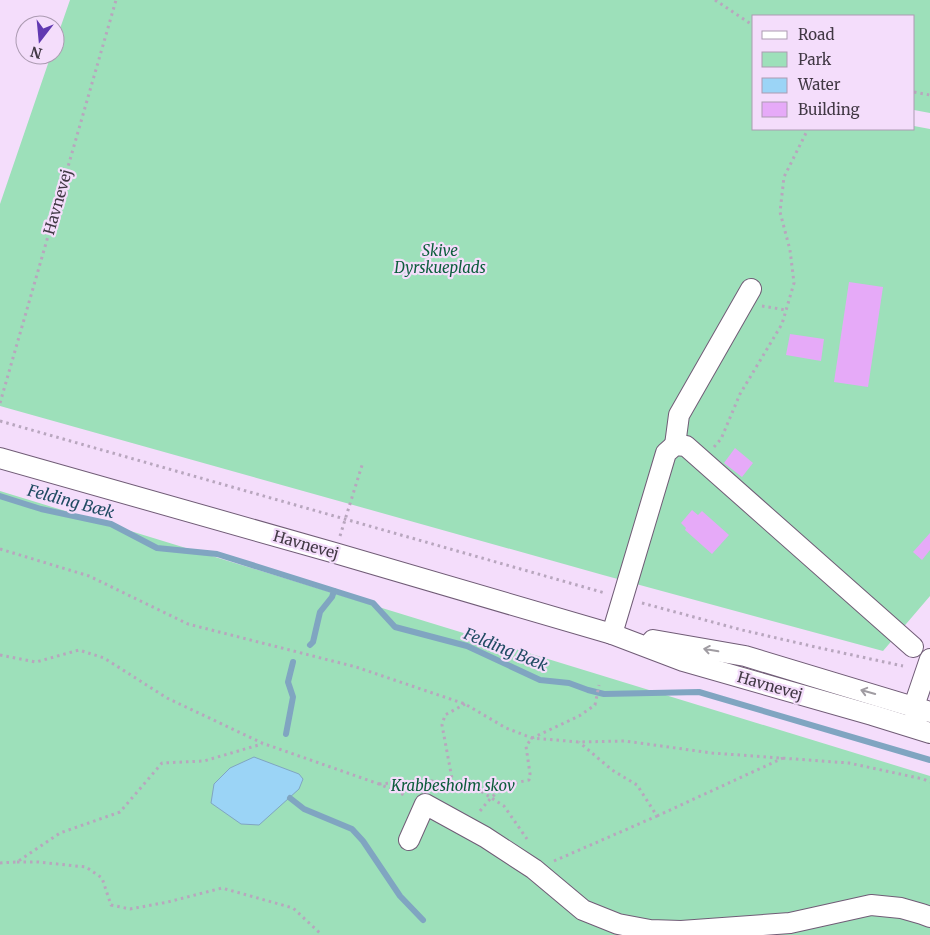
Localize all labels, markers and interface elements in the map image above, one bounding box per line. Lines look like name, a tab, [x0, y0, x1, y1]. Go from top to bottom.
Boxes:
north arrow	[15, 15, 65, 65]
legend	[752, 15, 915, 130]
text: Road	[798, 25, 834, 44]
text: N	[29, 42, 44, 63]
text: Park	[798, 50, 832, 69]
text: Water	[797, 75, 841, 94]
text: Building	[798, 100, 860, 119]
street label: Havnevej	[39, 167, 76, 237]
park label: Skive Dyrskueplads	[393, 241, 486, 277]
water label: Felding Bæk	[25, 480, 117, 522]
street label: Havnevej	[271, 526, 341, 563]
water label: Felding Bæk	[460, 623, 551, 675]
one-way arrow	[703, 645, 719, 655]
street label: Havnevej	[735, 667, 805, 704]
one-way arrow	[860, 687, 876, 697]
park label: Krabbesholm skov	[390, 776, 515, 795]

